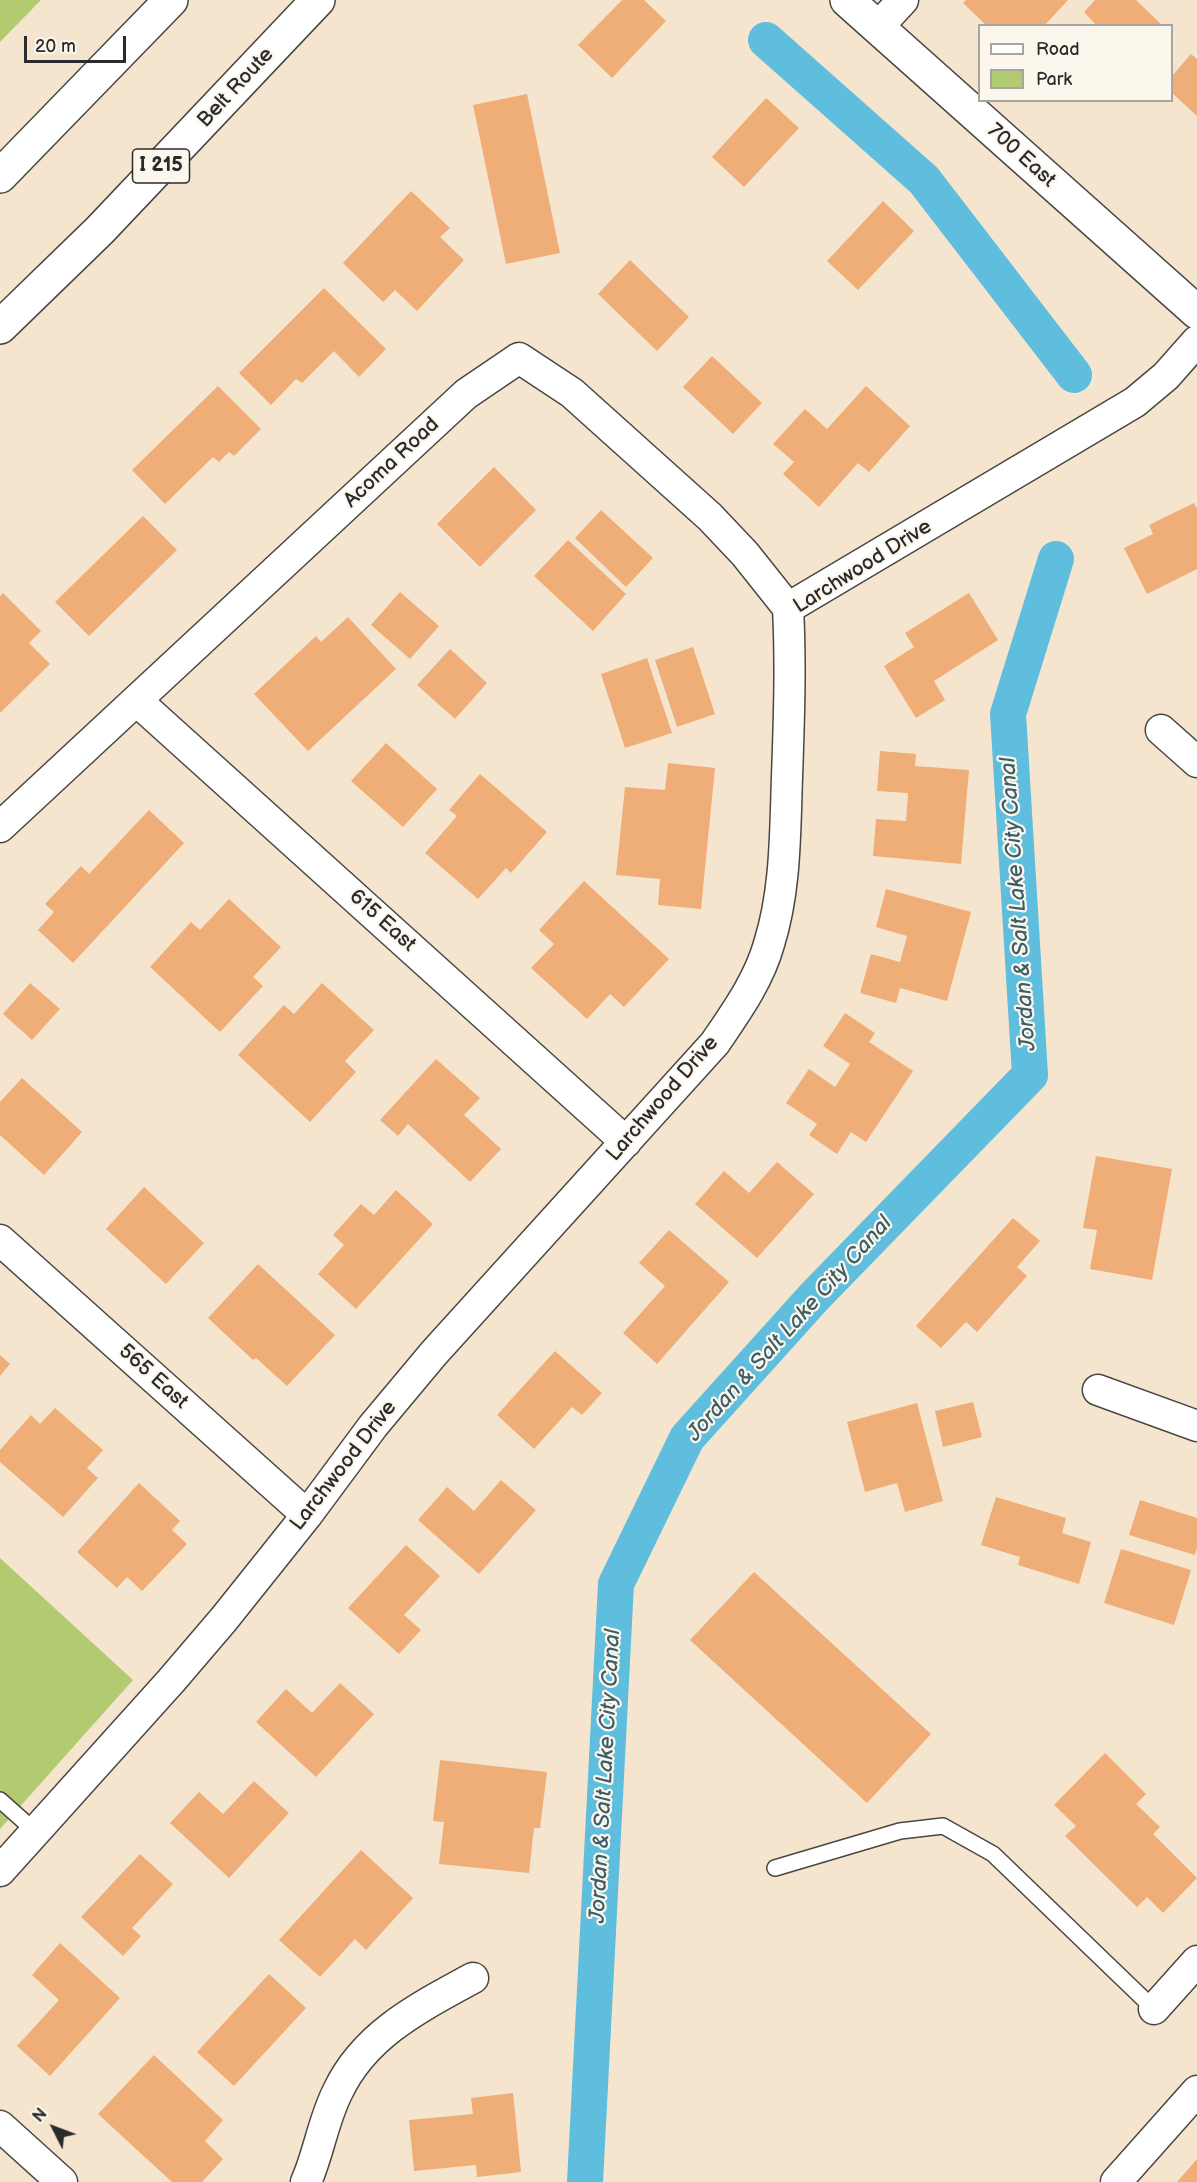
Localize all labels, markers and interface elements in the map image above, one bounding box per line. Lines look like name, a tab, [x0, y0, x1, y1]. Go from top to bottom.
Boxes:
scale bar	[27, 24, 129, 62]
legend	[978, 24, 1173, 102]
text: 20 m	[35, 36, 76, 57]
text: Road	[1036, 39, 1080, 60]
street label: Belt Route	[193, 43, 279, 133]
text: Park	[1036, 69, 1072, 90]
street label: 700 East	[982, 119, 1060, 193]
road number: I 215	[132, 149, 190, 183]
street label: Acoma Road	[339, 412, 445, 514]
street label: Larchwood Drive	[789, 514, 937, 620]
water label: Jordan & Salt Lake City Canal	[996, 756, 1042, 1052]
street label: 615 East	[343, 884, 421, 958]
street label: Larchwood Drive	[602, 1031, 724, 1167]
water label: Jordan & Salt Lake City Canal	[682, 1211, 898, 1447]
street label: 565 East	[113, 1339, 193, 1415]
street label: Larchwood Drive	[285, 1396, 403, 1536]
water label: Jordan & Salt Lake City Canal	[585, 1628, 627, 1924]
north arrow	[24, 2098, 84, 2158]
text: N	[29, 2105, 51, 2126]

